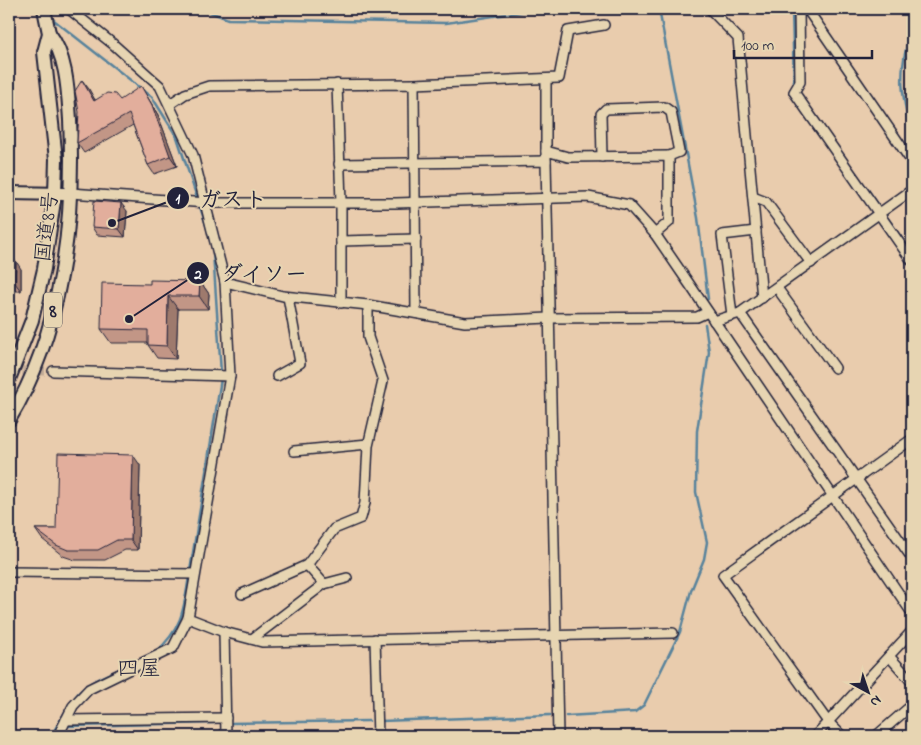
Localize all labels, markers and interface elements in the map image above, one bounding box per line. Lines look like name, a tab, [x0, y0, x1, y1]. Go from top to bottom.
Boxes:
scale bar	[734, 28, 871, 60]
text: 100 m	[741, 35, 774, 57]
callout: ガスト	[165, 180, 276, 217]
text: ガスト	[199, 185, 267, 217]
text: 1	[176, 188, 181, 210]
street label: 国道8号	[29, 190, 67, 264]
callout: ダイソー	[185, 255, 318, 292]
text: ダイソー	[221, 260, 307, 292]
text: 2	[193, 264, 202, 286]
road number: 8	[44, 292, 62, 328]
district label: 四屋	[117, 654, 161, 686]
north arrow	[844, 668, 894, 718]
text: N	[865, 690, 886, 712]

